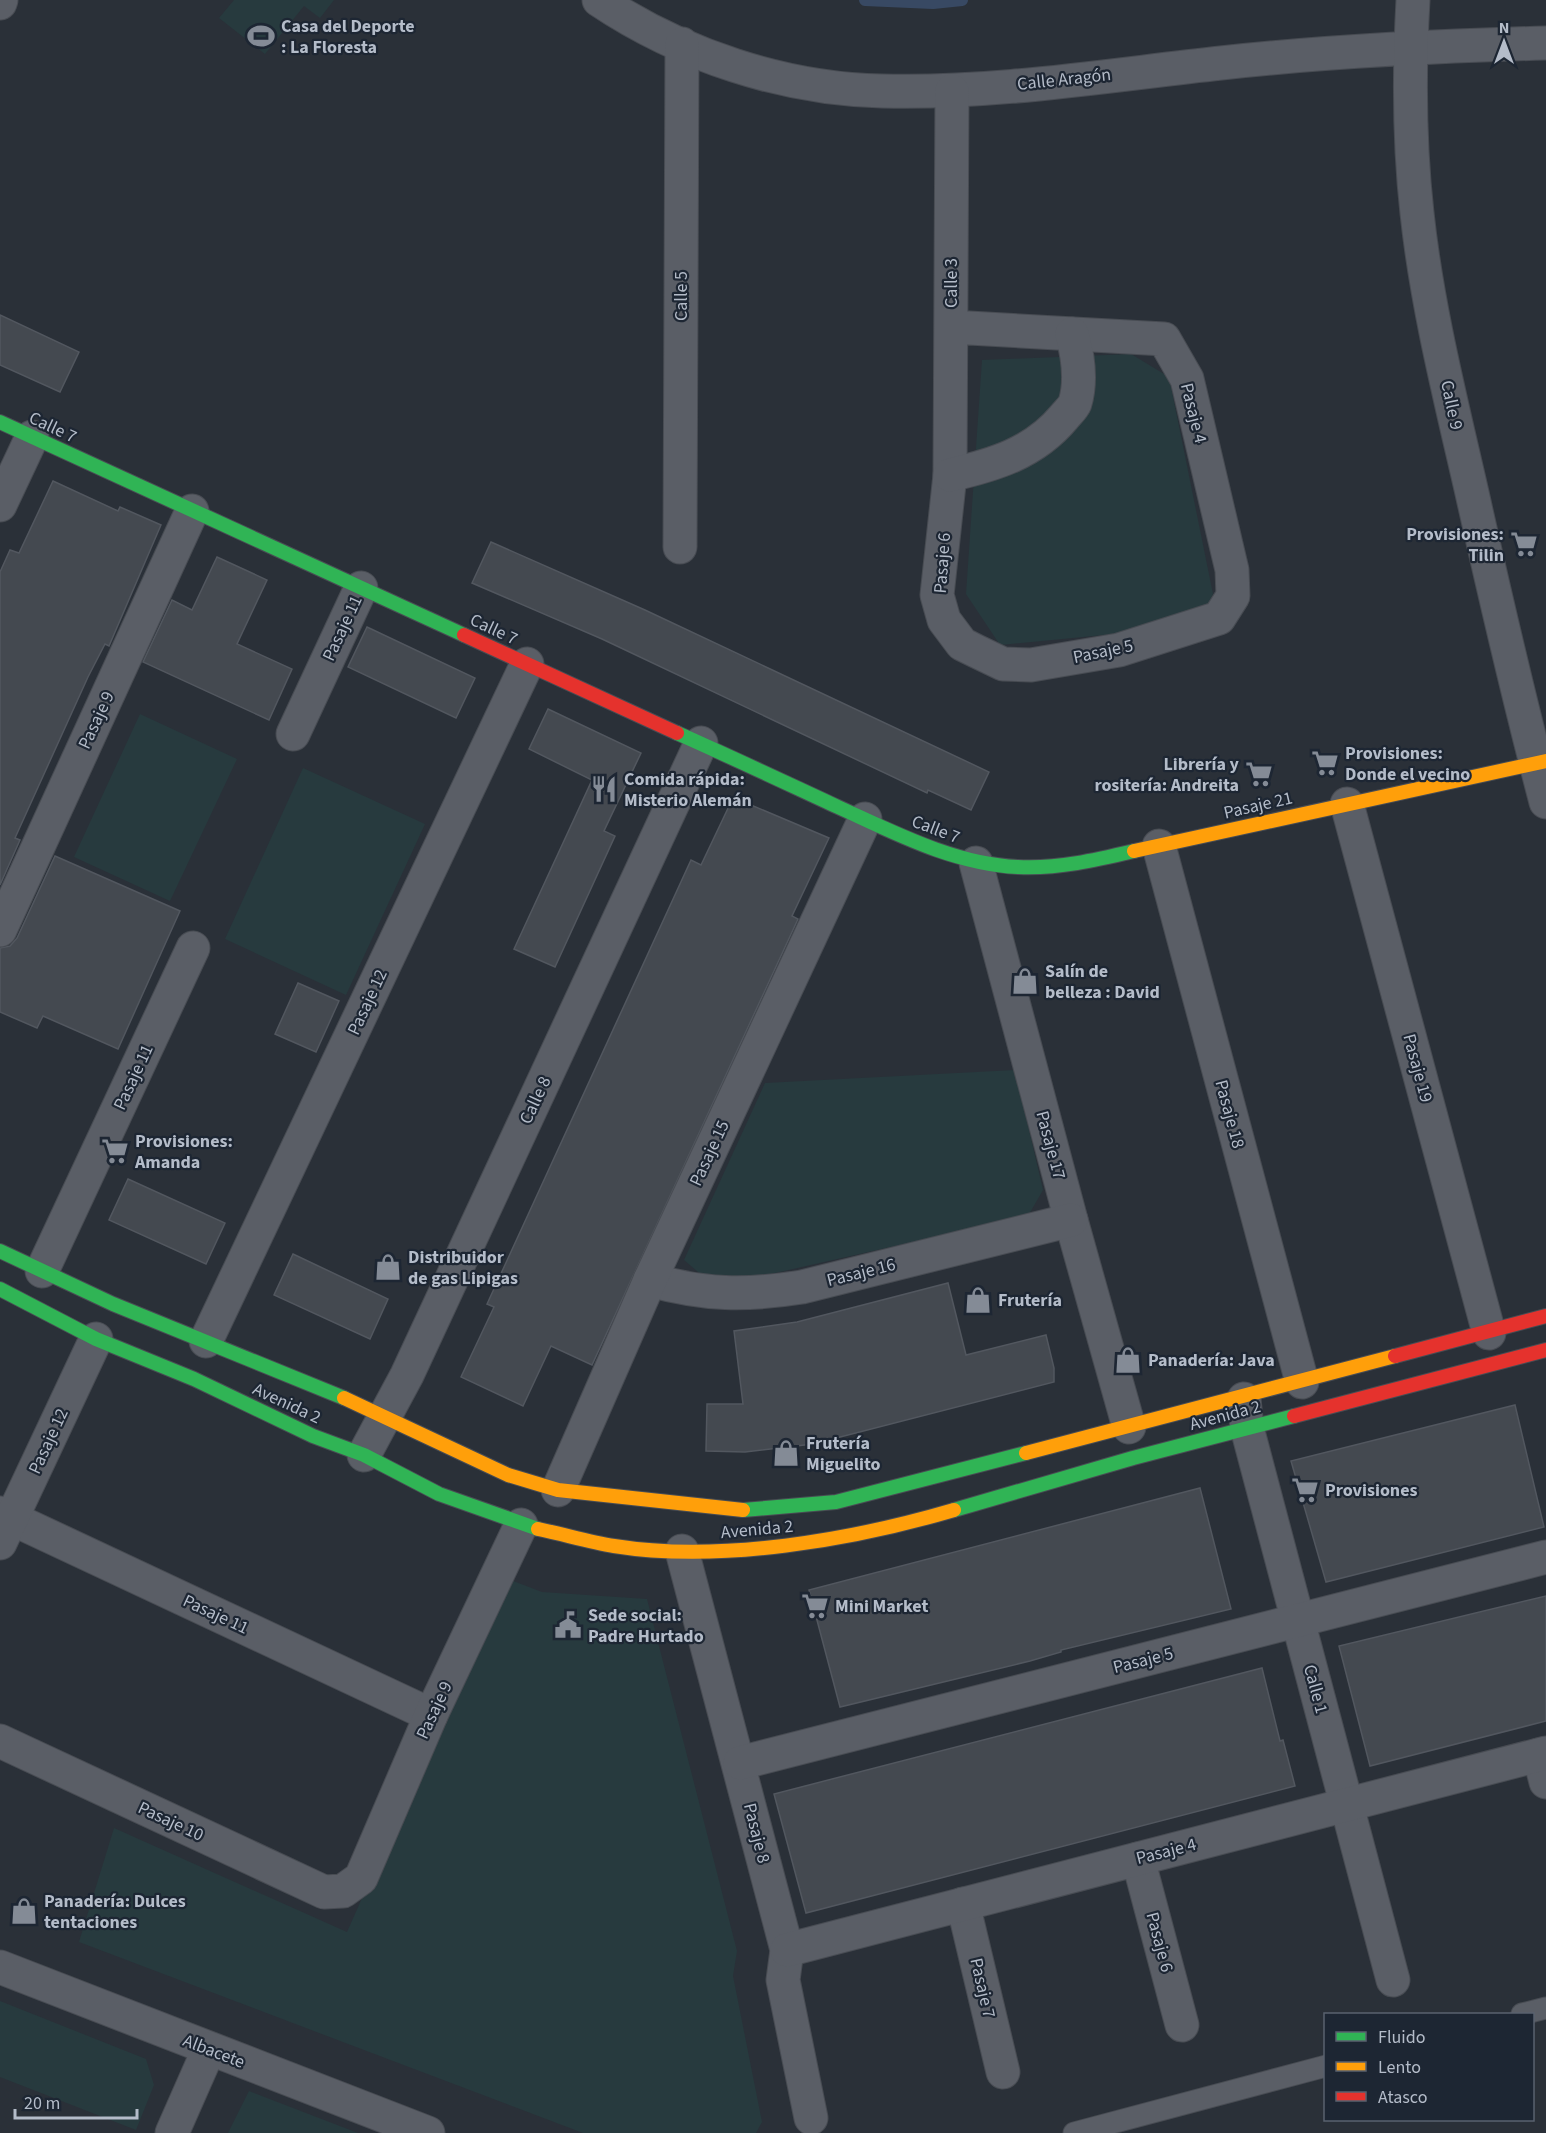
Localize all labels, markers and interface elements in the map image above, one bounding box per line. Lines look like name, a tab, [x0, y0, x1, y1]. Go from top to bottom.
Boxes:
north arrow	[1474, 12, 1534, 72]
place label: Casa del Deporte : La Floresta	[281, 14, 415, 60]
text: N	[1499, 17, 1509, 39]
sports icon: Casa del Deporte : La Floresta	[246, 21, 276, 51]
street label: Calle Aragón	[1016, 62, 1112, 97]
street label: Calle 3	[939, 258, 964, 308]
street label: Calle 5	[669, 271, 694, 321]
street label: Calle 9	[1434, 378, 1469, 432]
street label: Pasaje 4	[1174, 380, 1213, 446]
street label: Calle 7	[25, 406, 81, 449]
place label: Provisiones: Tilin	[1406, 522, 1504, 568]
supermarket icon: Provisiones: Tilin	[1509, 529, 1539, 559]
street label: Pasaje 6	[928, 532, 957, 594]
street label: Pasaje 11	[316, 591, 369, 665]
street label: Calle 7	[466, 608, 522, 651]
street label: Pasaje 5	[1071, 633, 1136, 670]
street label: Pasaje 9	[72, 687, 121, 753]
place label: Provisiones: Donde el vecino	[1345, 741, 1470, 787]
supermarket icon: Provisiones: Donde el vecino	[1310, 748, 1340, 778]
place label: Librería y rositería: Andreita	[1094, 752, 1240, 798]
supermarket icon: Librería y rositería: Andreita	[1244, 759, 1274, 789]
place label: Comida rápida: Misterio Alemán	[624, 767, 752, 813]
restaurant icon: Comida rápida: Misterio Alemán	[589, 774, 619, 804]
street label: Pasaje 21	[1221, 785, 1295, 826]
street label: Calle 7	[908, 809, 964, 850]
place label: Salín de belleza : David	[1045, 959, 1160, 1005]
street label: Pasaje 12	[341, 965, 394, 1039]
shop icon: Salín de belleza : David	[1010, 966, 1040, 996]
street label: Pasaje 19	[1396, 1031, 1439, 1105]
street label: Pasaje 11	[107, 1040, 160, 1114]
street label: Calle 8	[514, 1072, 557, 1128]
street label: Pasaje 18	[1208, 1077, 1251, 1151]
street label: Pasaje 17	[1029, 1108, 1072, 1182]
street label: Pasaje 15	[683, 1116, 736, 1190]
place label: Provisiones: Amanda	[134, 1129, 233, 1175]
supermarket icon: Provisiones: Amanda	[100, 1136, 130, 1166]
place label: Distribuidor de gas Lipigas	[408, 1245, 518, 1291]
shop icon: Distribuidor de gas Lipigas	[373, 1252, 403, 1282]
street label: Pasaje 16	[824, 1252, 898, 1293]
shop icon: Frutería	[963, 1285, 993, 1315]
place label: Frutería	[998, 1288, 1062, 1313]
shop icon: Panadería: Java	[1113, 1345, 1143, 1375]
place label: Panadería: Java	[1148, 1348, 1275, 1373]
street label: Avenida 2	[249, 1377, 325, 1430]
street label: Avenida 2	[1187, 1394, 1264, 1437]
street label: Pasaje 12	[22, 1404, 75, 1478]
place label: Frutería Miguelito	[806, 1431, 881, 1477]
shop icon: Frutería Miguelito	[771, 1438, 801, 1468]
supermarket icon: Provisiones	[1290, 1475, 1320, 1505]
place label: Provisiones	[1325, 1478, 1417, 1503]
street label: Avenida 2	[720, 1514, 794, 1545]
street label: Pasaje 11	[179, 1588, 253, 1641]
supermarket icon: Mini Market	[800, 1591, 830, 1621]
place label: Mini Market	[835, 1594, 928, 1619]
place label: Sede social: Padre Hurtado	[588, 1603, 704, 1649]
public building icon: Sede social: Padre Hurtado	[553, 1610, 583, 1640]
street label: Pasaje 5	[1110, 1641, 1176, 1680]
street label: Calle 1	[1297, 1662, 1334, 1717]
street label: Pasaje 9	[410, 1677, 459, 1743]
street label: Pasaje 10	[134, 1795, 208, 1848]
street label: Pasaje 8	[737, 1800, 776, 1866]
street label: Pasaje 4	[1133, 1832, 1199, 1871]
place label: Panadería: Dulces tentaciones	[44, 1889, 186, 1935]
shop icon: Panadería: Dulces tentaciones	[9, 1896, 39, 1926]
street label: Pasaje 6	[1140, 1909, 1180, 1975]
street label: Pasaje 7	[963, 1956, 1002, 2021]
legend	[1324, 2013, 1534, 2121]
text: Fluido	[1378, 2025, 1425, 2050]
street label: Albacete	[179, 2028, 248, 2075]
text: Lento	[1378, 2055, 1421, 2080]
scale bar	[15, 2082, 136, 2120]
text: Atasco	[1378, 2085, 1427, 2110]
text: 20 m	[24, 2091, 60, 2116]

